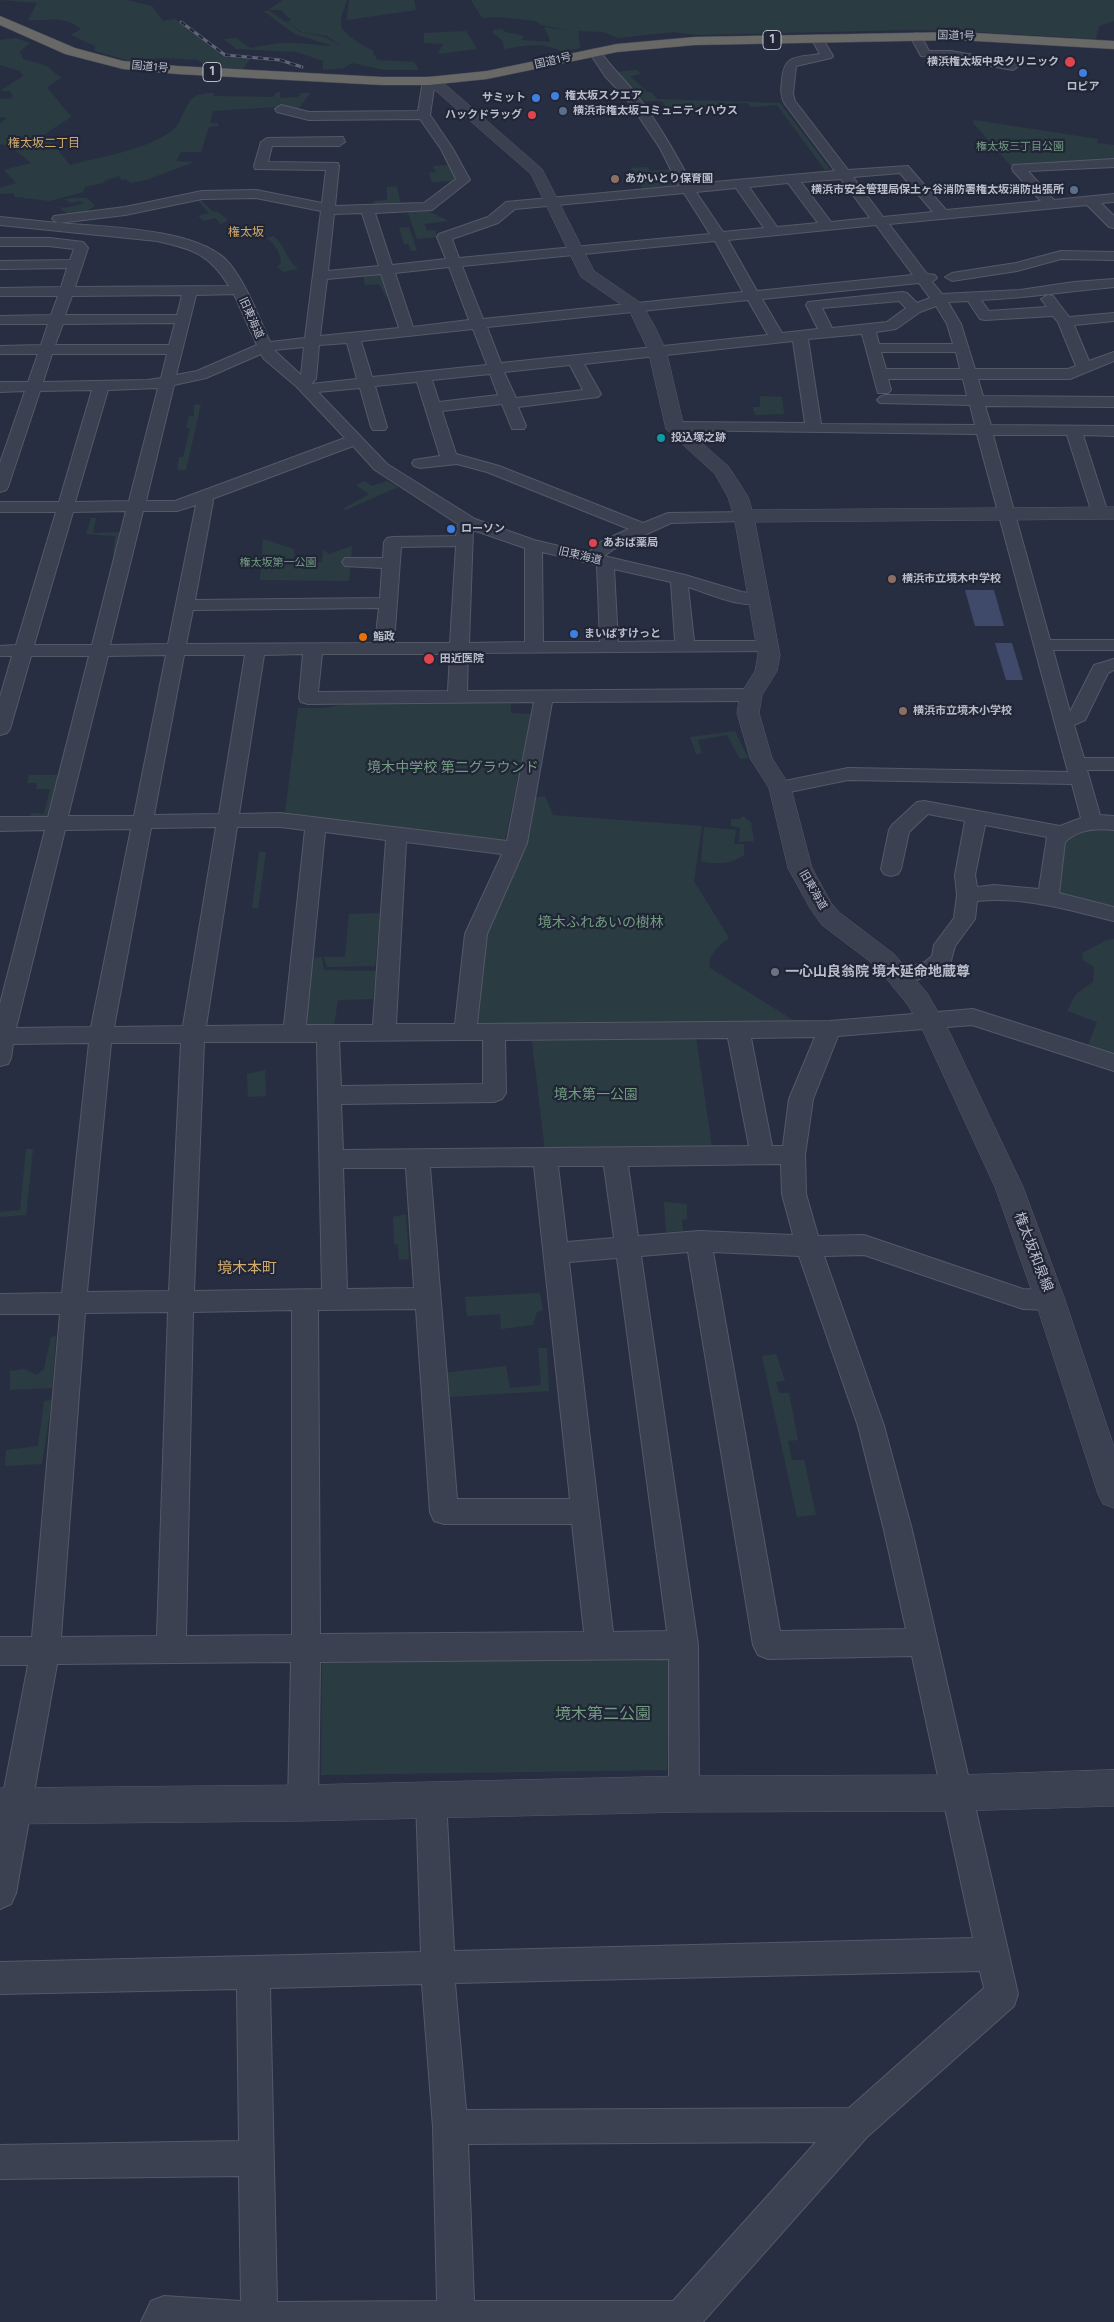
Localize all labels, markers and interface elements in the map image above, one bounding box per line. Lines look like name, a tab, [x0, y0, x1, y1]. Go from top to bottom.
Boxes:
street label: 国道1号	[937, 29, 975, 43]
road number: 1	[763, 30, 781, 50]
street label: 国道1号	[533, 50, 573, 72]
place label: 横浜権太坂中央クリニック	[927, 55, 1059, 69]
marker: 横浜権太坂中央クリニック	[1063, 55, 1077, 69]
street label: 国道1号	[131, 59, 169, 75]
road number: 1	[203, 62, 221, 82]
marker: ロピア	[1077, 67, 1089, 79]
place label: ロピア	[1067, 80, 1099, 94]
place label: 権太坂スクエア	[565, 89, 642, 103]
marker: 権太坂スクエア	[549, 90, 561, 102]
place label: サミット	[482, 91, 526, 105]
marker: サミット	[530, 92, 542, 104]
place label: 横浜市権太坂コミュニティハウス	[573, 104, 738, 118]
marker: 横浜市権太坂コミュニティハウス	[557, 105, 569, 117]
place label: ハックドラッグ	[445, 108, 522, 122]
marker: ハックドラッグ	[526, 109, 538, 121]
district label: 権太坂二丁目	[8, 137, 80, 151]
park label: 権太坂三丁目公園	[976, 140, 1064, 154]
place label: あかいとり保育園	[625, 172, 713, 186]
marker: あかいとり保育園	[609, 173, 621, 185]
place label: 横浜市安全管理局保土ヶ谷消防署権太坂消防出張所	[811, 183, 1064, 197]
marker: 横浜市安全管理局保土ヶ谷消防署権太坂消防出張所	[1068, 184, 1080, 196]
district label: 権太坂	[228, 226, 264, 240]
street label: 旧東海道	[236, 295, 266, 341]
place label: 投込塚之跡	[671, 431, 726, 445]
marker: 投込塚之跡	[655, 432, 667, 444]
place label: ローソン	[461, 522, 505, 536]
marker: ローソン	[445, 523, 457, 535]
place label: あおば薬局	[603, 536, 658, 550]
marker: あおば薬局	[587, 537, 599, 549]
street label: 旧東海道	[557, 545, 603, 567]
park label: 権太坂第一公園	[240, 556, 316, 570]
place label: 横浜市立境木中学校	[902, 572, 1001, 586]
marker: 横浜市立境木中学校	[886, 573, 898, 585]
place label: まいばすけっと	[584, 627, 661, 641]
marker: まいばすけっと	[568, 628, 580, 640]
place label: 鮨政	[373, 630, 395, 644]
marker: 鮨政	[357, 631, 369, 643]
marker: 田近医院	[422, 652, 436, 666]
place label: 田近医院	[440, 652, 484, 666]
place label: 横浜市立境木小学校	[913, 704, 1012, 718]
marker: 横浜市立境木小学校	[897, 705, 909, 717]
park label: 境木中学校 第二グラウンド	[367, 760, 539, 776]
street label: 旧東海道	[796, 868, 830, 912]
park label: 境木ふれあいの樹林	[538, 915, 664, 931]
place label: 一心山良翁院 境木延命地蔵尊	[785, 964, 970, 980]
marker: 一心山良翁院 境木延命地蔵尊	[769, 966, 781, 978]
park label: 境木第一公園	[554, 1087, 638, 1103]
street label: 権太坂和泉線	[1010, 1210, 1056, 1294]
district label: 境木本町	[217, 1260, 277, 1278]
park label: 境木第二公園	[555, 1705, 651, 1725]

